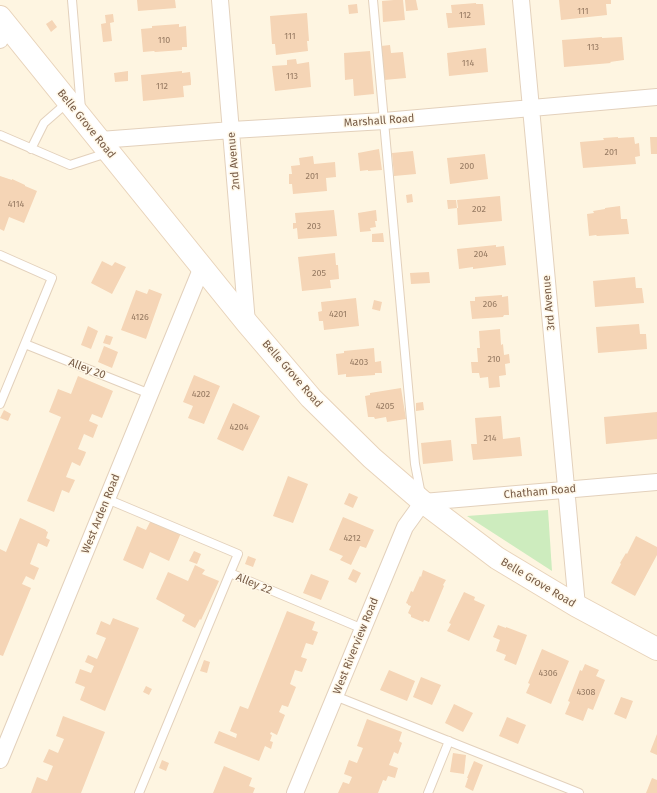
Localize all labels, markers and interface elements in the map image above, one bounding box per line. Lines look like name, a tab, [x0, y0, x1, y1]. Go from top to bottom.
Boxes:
house number: 111	[577, 6, 589, 16]
house number: 112	[459, 10, 471, 20]
house number: 111	[284, 31, 296, 41]
house number: 110	[158, 35, 170, 45]
house number: 113	[587, 42, 599, 52]
house number: 114	[462, 58, 474, 68]
house number: 113	[286, 71, 298, 81]
house number: 112	[156, 81, 168, 91]
street label: Belle Grove Road	[54, 87, 118, 161]
street label: Marshall Road	[343, 112, 415, 130]
street label: 2nd Avenue	[225, 132, 243, 190]
house number: 201	[604, 147, 618, 157]
house number: 200	[460, 161, 474, 171]
house number: 201	[305, 171, 319, 181]
house number: 4114	[8, 199, 24, 209]
house number: 202	[472, 204, 486, 214]
house number: 203	[307, 221, 321, 231]
house number: 204	[474, 249, 488, 259]
house number: 205	[312, 268, 326, 278]
street label: 3rd Avenue	[540, 275, 558, 331]
house number: 206	[483, 299, 497, 309]
house number: 4201	[329, 309, 347, 319]
house number: 4126	[131, 312, 149, 322]
street label: Belle Grove Road	[259, 338, 325, 410]
house number: 210	[487, 354, 501, 364]
street label: Alley 20	[67, 356, 107, 382]
house number: 4203	[350, 357, 368, 367]
house number: 4202	[192, 389, 210, 399]
house number: 4205	[376, 401, 394, 411]
house number: 4204	[230, 422, 248, 432]
house number: 214	[484, 433, 496, 443]
street label: West Arden Road	[79, 472, 123, 556]
street label: Chatham Road	[503, 482, 577, 502]
house number: 4212	[343, 533, 361, 543]
street label: Belle Grove Road	[498, 555, 578, 611]
street label: Alley 22	[234, 571, 274, 597]
street label: West Riverview Road	[331, 596, 381, 696]
house number: 4306	[539, 668, 557, 678]
house number: 4308	[576, 687, 596, 697]

